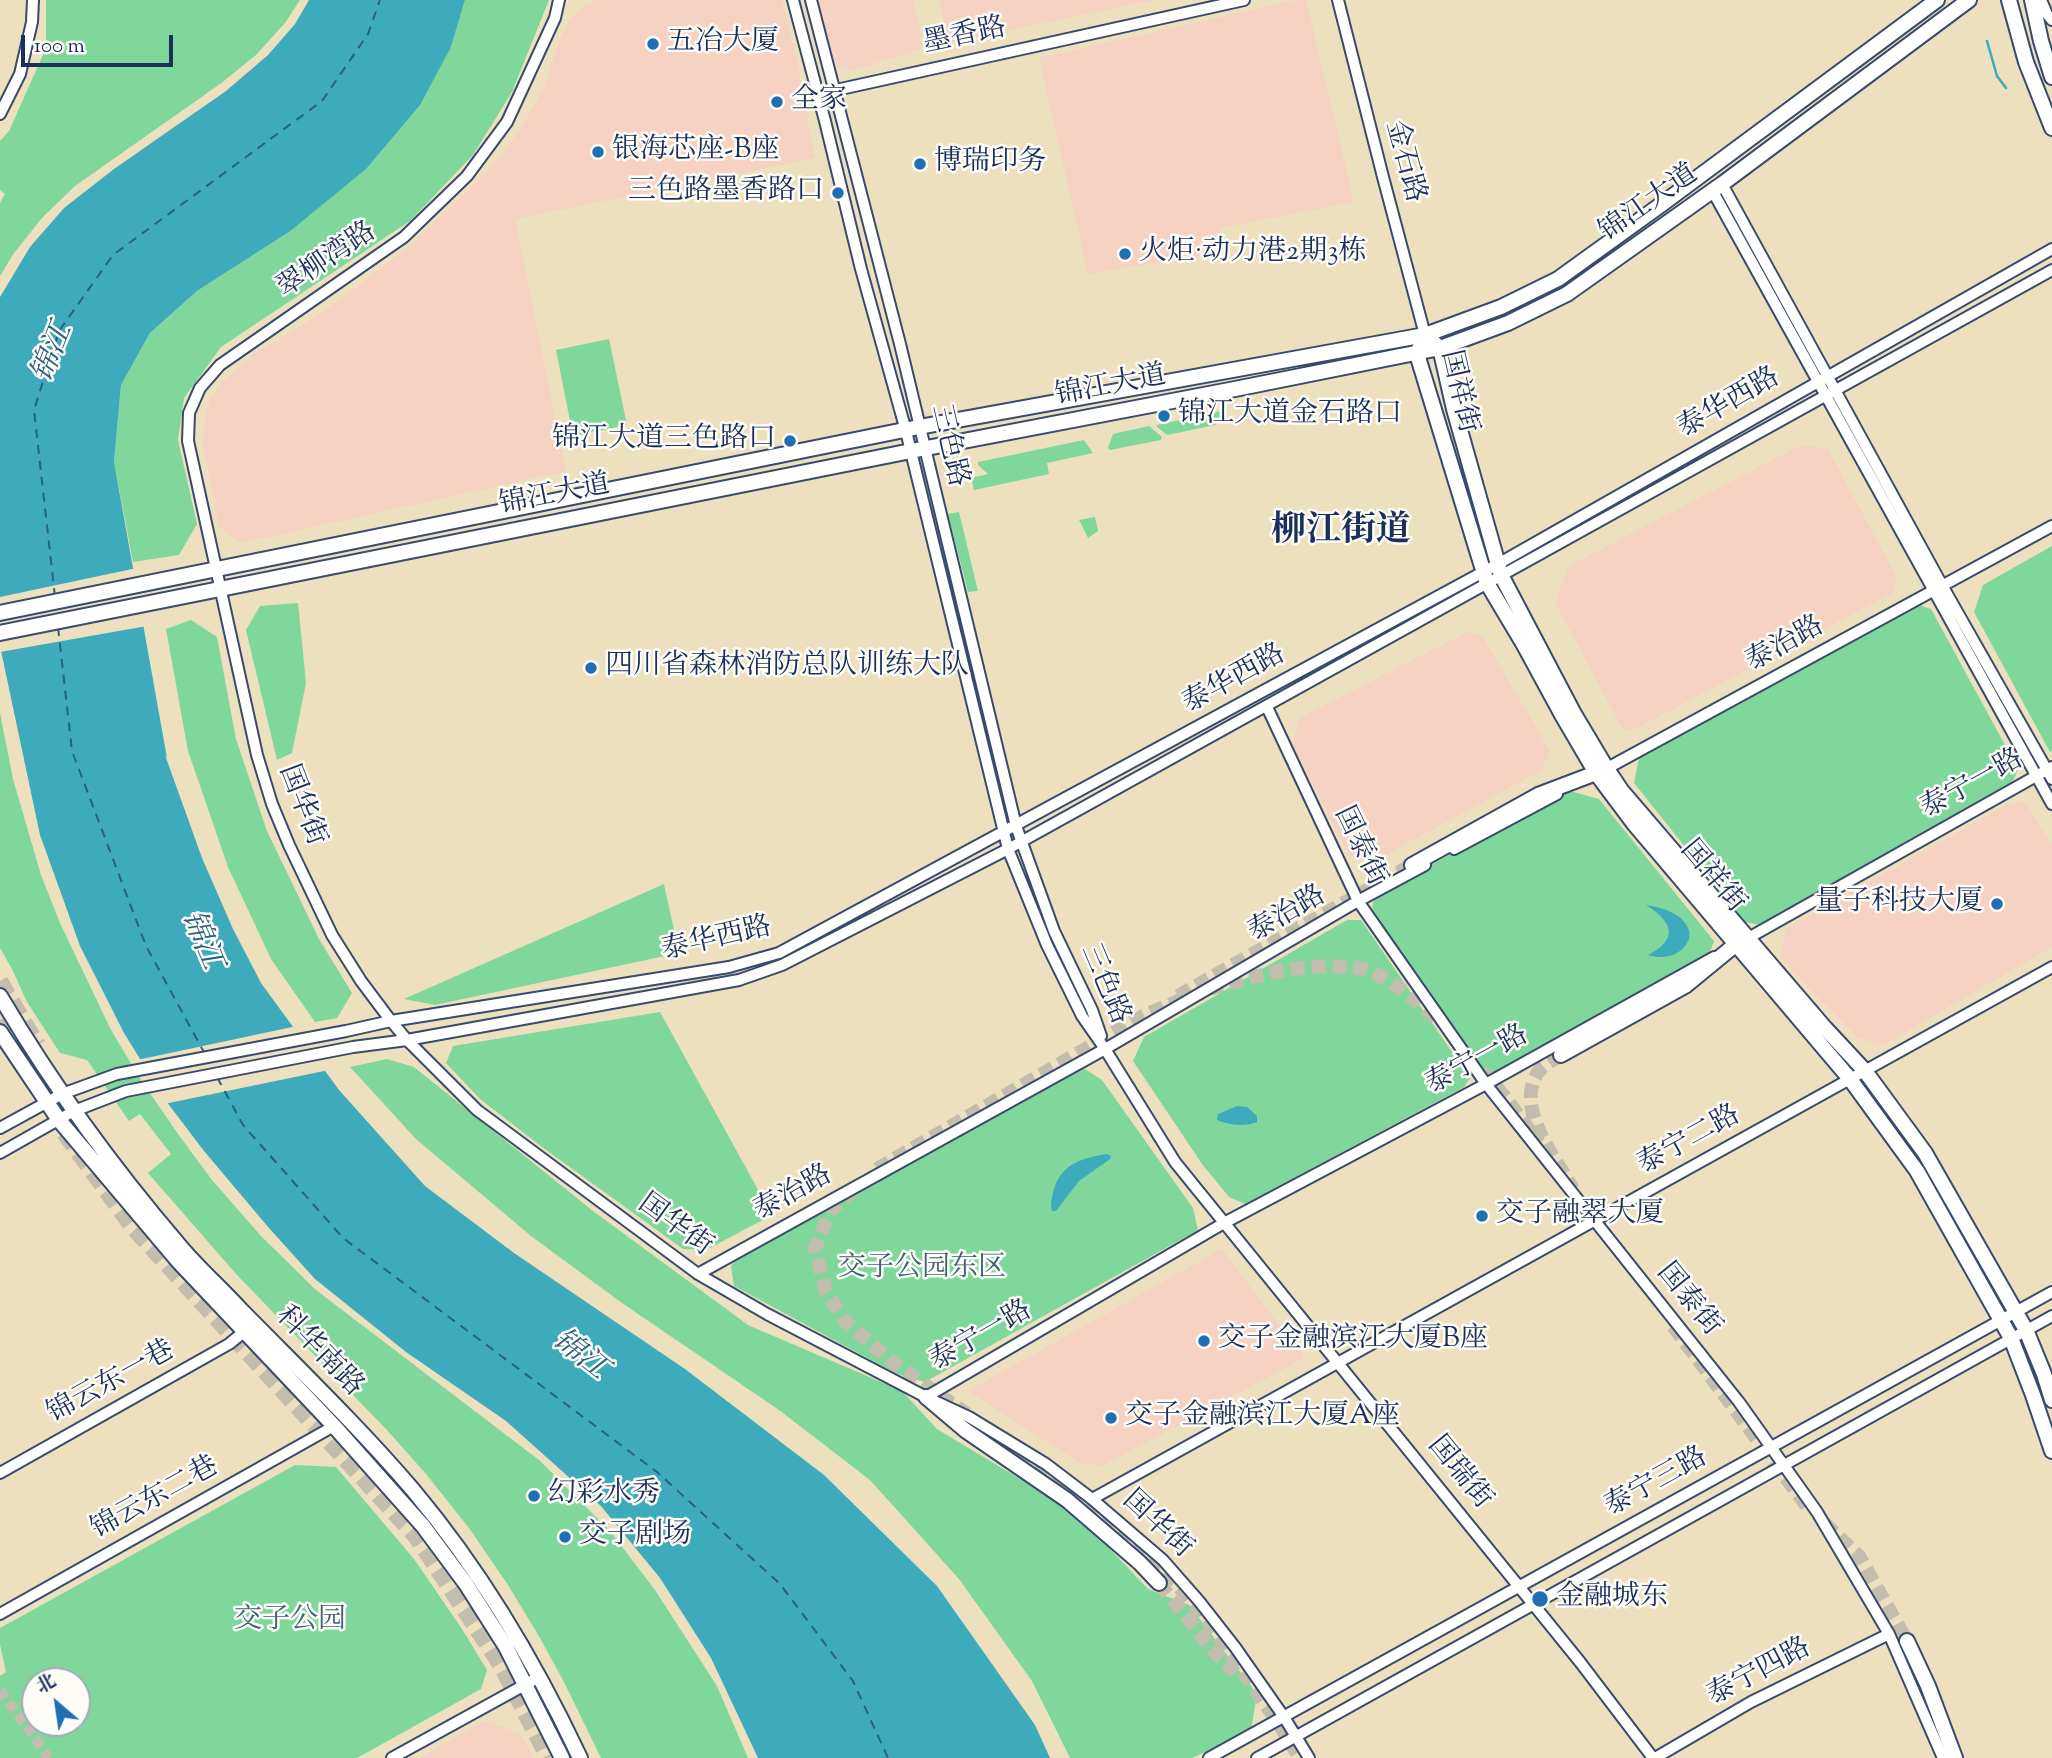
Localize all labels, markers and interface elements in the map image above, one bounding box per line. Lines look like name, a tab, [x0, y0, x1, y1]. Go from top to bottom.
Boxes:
street label: 墨香路	[920, 13, 1010, 63]
scale bar	[24, 21, 177, 65]
place label: 五冶大厦	[667, 27, 779, 61]
text: 100 m	[34, 32, 85, 62]
marker: 五冶大厦	[645, 36, 661, 52]
place label: 全家	[791, 85, 847, 119]
marker: 全家	[769, 94, 785, 110]
street label: 金石路	[1376, 117, 1430, 207]
place label: 银海芯座-B座	[612, 135, 779, 169]
marker: 银海芯座-B座	[590, 144, 606, 160]
place label: 博瑞印务	[934, 147, 1046, 181]
marker: 博瑞印务	[912, 156, 928, 172]
street label: 锦江大道	[1594, 159, 1706, 251]
place label: 三色路墨香路口	[628, 176, 824, 210]
marker: 三色路墨香路口	[830, 185, 846, 201]
street label: 翠柳湾路	[272, 217, 384, 307]
place label: 火炬·动力港2期3栋	[1139, 237, 1366, 271]
marker: 火炬·动力港2期3栋	[1117, 246, 1133, 262]
water label: 锦江	[27, 319, 83, 389]
street label: 国祥街	[1431, 347, 1483, 437]
street label: 锦江大道	[1053, 361, 1169, 415]
street label: 泰华西路	[1673, 362, 1787, 448]
place label: 锦江大道金石路口	[1178, 399, 1402, 433]
street label: 三色路	[921, 401, 973, 491]
marker: 锦江大道金石路口	[1156, 408, 1172, 424]
place label: 锦江大道三色路口	[552, 424, 776, 458]
marker: 锦江大道三色路口	[782, 433, 798, 449]
street label: 锦江大道	[497, 470, 613, 524]
district label: 柳江街道	[1271, 513, 1411, 555]
street label: 泰治路	[1741, 611, 1831, 681]
street label: 泰华西路	[1178, 639, 1292, 723]
place label: 四川省森林消防总队训练大队	[605, 651, 969, 685]
marker: 四川省森林消防总队训练大队	[583, 660, 599, 676]
street label: 泰宁一路	[1916, 744, 2030, 828]
street label: 国华街	[269, 761, 331, 851]
street label: 国泰街	[1324, 802, 1392, 892]
street label: 国祥街	[1671, 835, 1751, 921]
street label: 泰治路	[1243, 880, 1333, 952]
place label: 量子科技大厦	[1815, 887, 1983, 921]
marker: 量子科技大厦	[1989, 896, 2005, 912]
water label: 锦江	[171, 906, 227, 976]
street label: 泰华西路	[659, 912, 775, 970]
street label: 三色路	[1071, 940, 1135, 1030]
street label: 泰宁一路	[1421, 1020, 1535, 1104]
street label: 泰宁二路	[1633, 1100, 1747, 1184]
street label: 泰治路	[749, 1160, 839, 1230]
street label: 国华街	[630, 1189, 718, 1265]
place label: 交子融翠大厦	[1496, 1199, 1664, 1233]
marker: 交子融翠大厦	[1474, 1208, 1490, 1224]
park label: 交子公园东区	[838, 1253, 1006, 1287]
street label: 国泰街	[1648, 1258, 1726, 1344]
street label: 泰宁一路	[925, 1295, 1039, 1381]
street label: 科华南路	[267, 1301, 369, 1405]
water label: 锦江	[543, 1324, 613, 1390]
place label: 交子金融滨江大厦B座	[1218, 1324, 1488, 1358]
marker: 交子金融滨江大厦B座	[1196, 1333, 1212, 1349]
street label: 锦云东一巷	[43, 1335, 181, 1433]
place label: 交子金融滨江大厦A座	[1125, 1401, 1400, 1435]
marker: 交子金融滨江大厦A座	[1103, 1410, 1119, 1426]
street label: 国瑞街	[1419, 1431, 1497, 1517]
street label: 泰宁三路	[1600, 1442, 1714, 1526]
street label: 锦云东二巷	[87, 1451, 225, 1549]
place label: 幻彩水秀	[548, 1479, 660, 1513]
street label: 国华街	[1114, 1485, 1198, 1567]
marker: 幻彩水秀	[526, 1488, 542, 1504]
place label: 交子剧场	[579, 1520, 691, 1554]
marker: 交子剧场	[557, 1529, 573, 1545]
place label: 金融城东	[1556, 1582, 1668, 1616]
marker: 金融城东	[1530, 1589, 1550, 1609]
park label: 交子公园	[234, 1605, 346, 1639]
street label: 泰宁四路	[1703, 1633, 1817, 1715]
north arrow	[21, 1667, 91, 1737]
text: 北	[32, 1669, 61, 1701]

